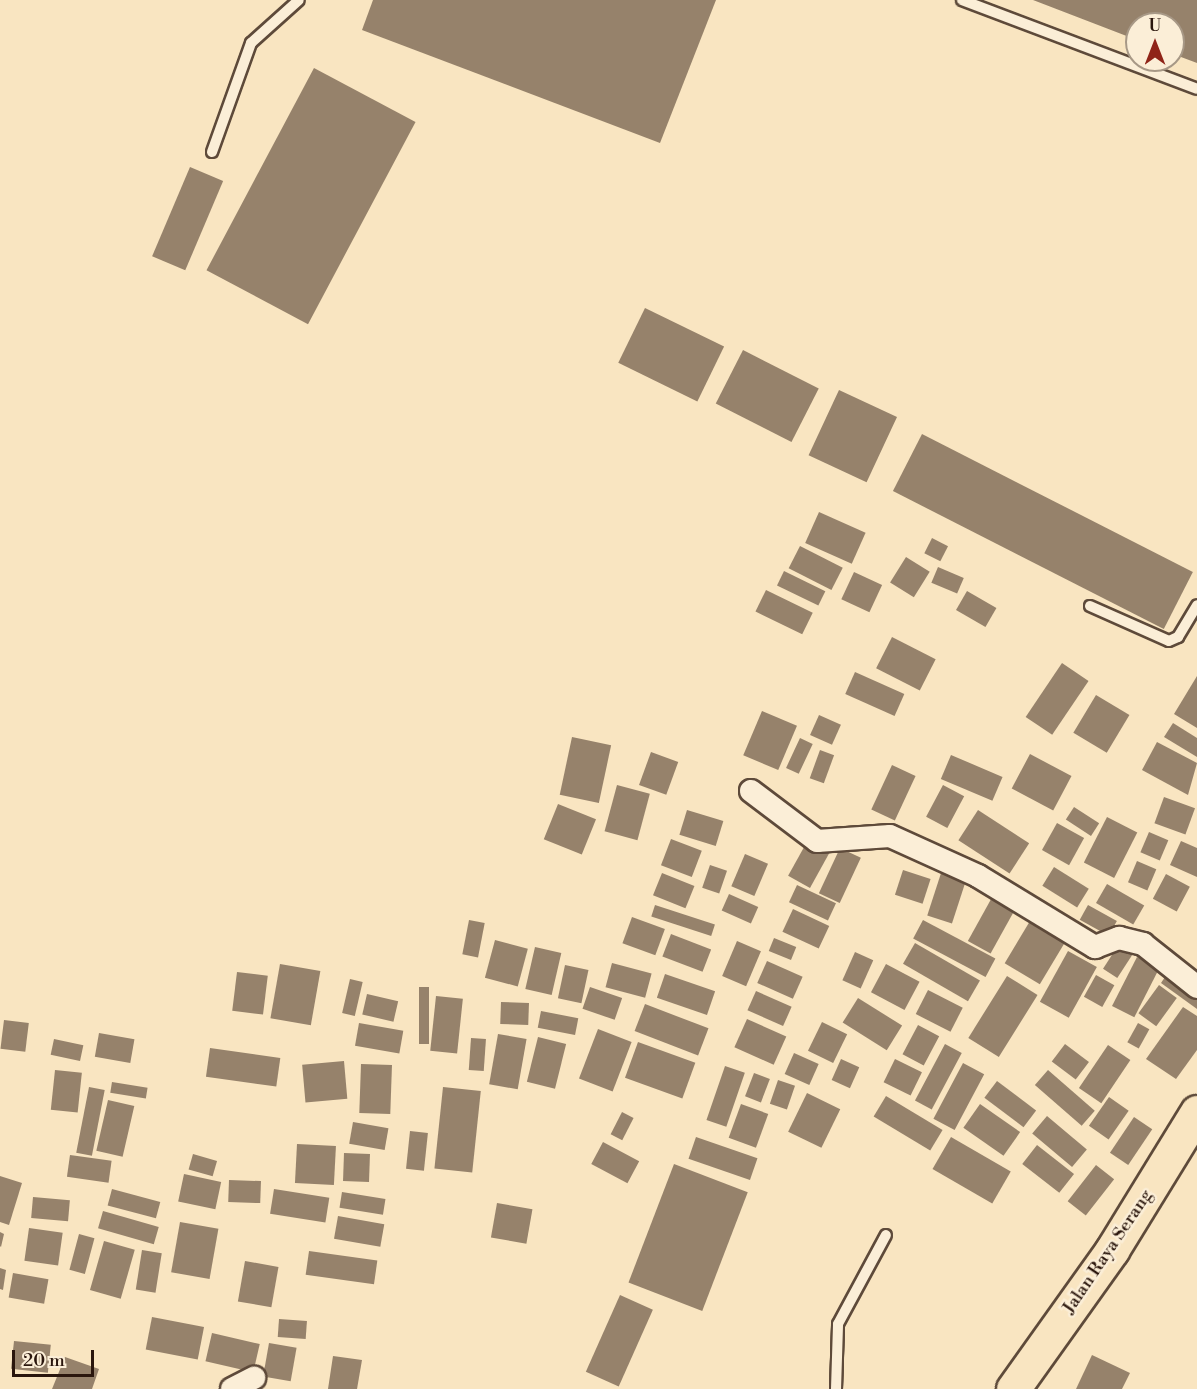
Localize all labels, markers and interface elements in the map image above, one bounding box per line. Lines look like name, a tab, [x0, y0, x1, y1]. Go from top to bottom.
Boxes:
north arrow	[1125, 12, 1185, 72]
text: U	[1149, 16, 1161, 36]
street label: Jalan Raya Serang	[1058, 1186, 1158, 1318]
scale bar	[15, 1338, 98, 1376]
text: 20 m	[23, 1349, 65, 1372]

